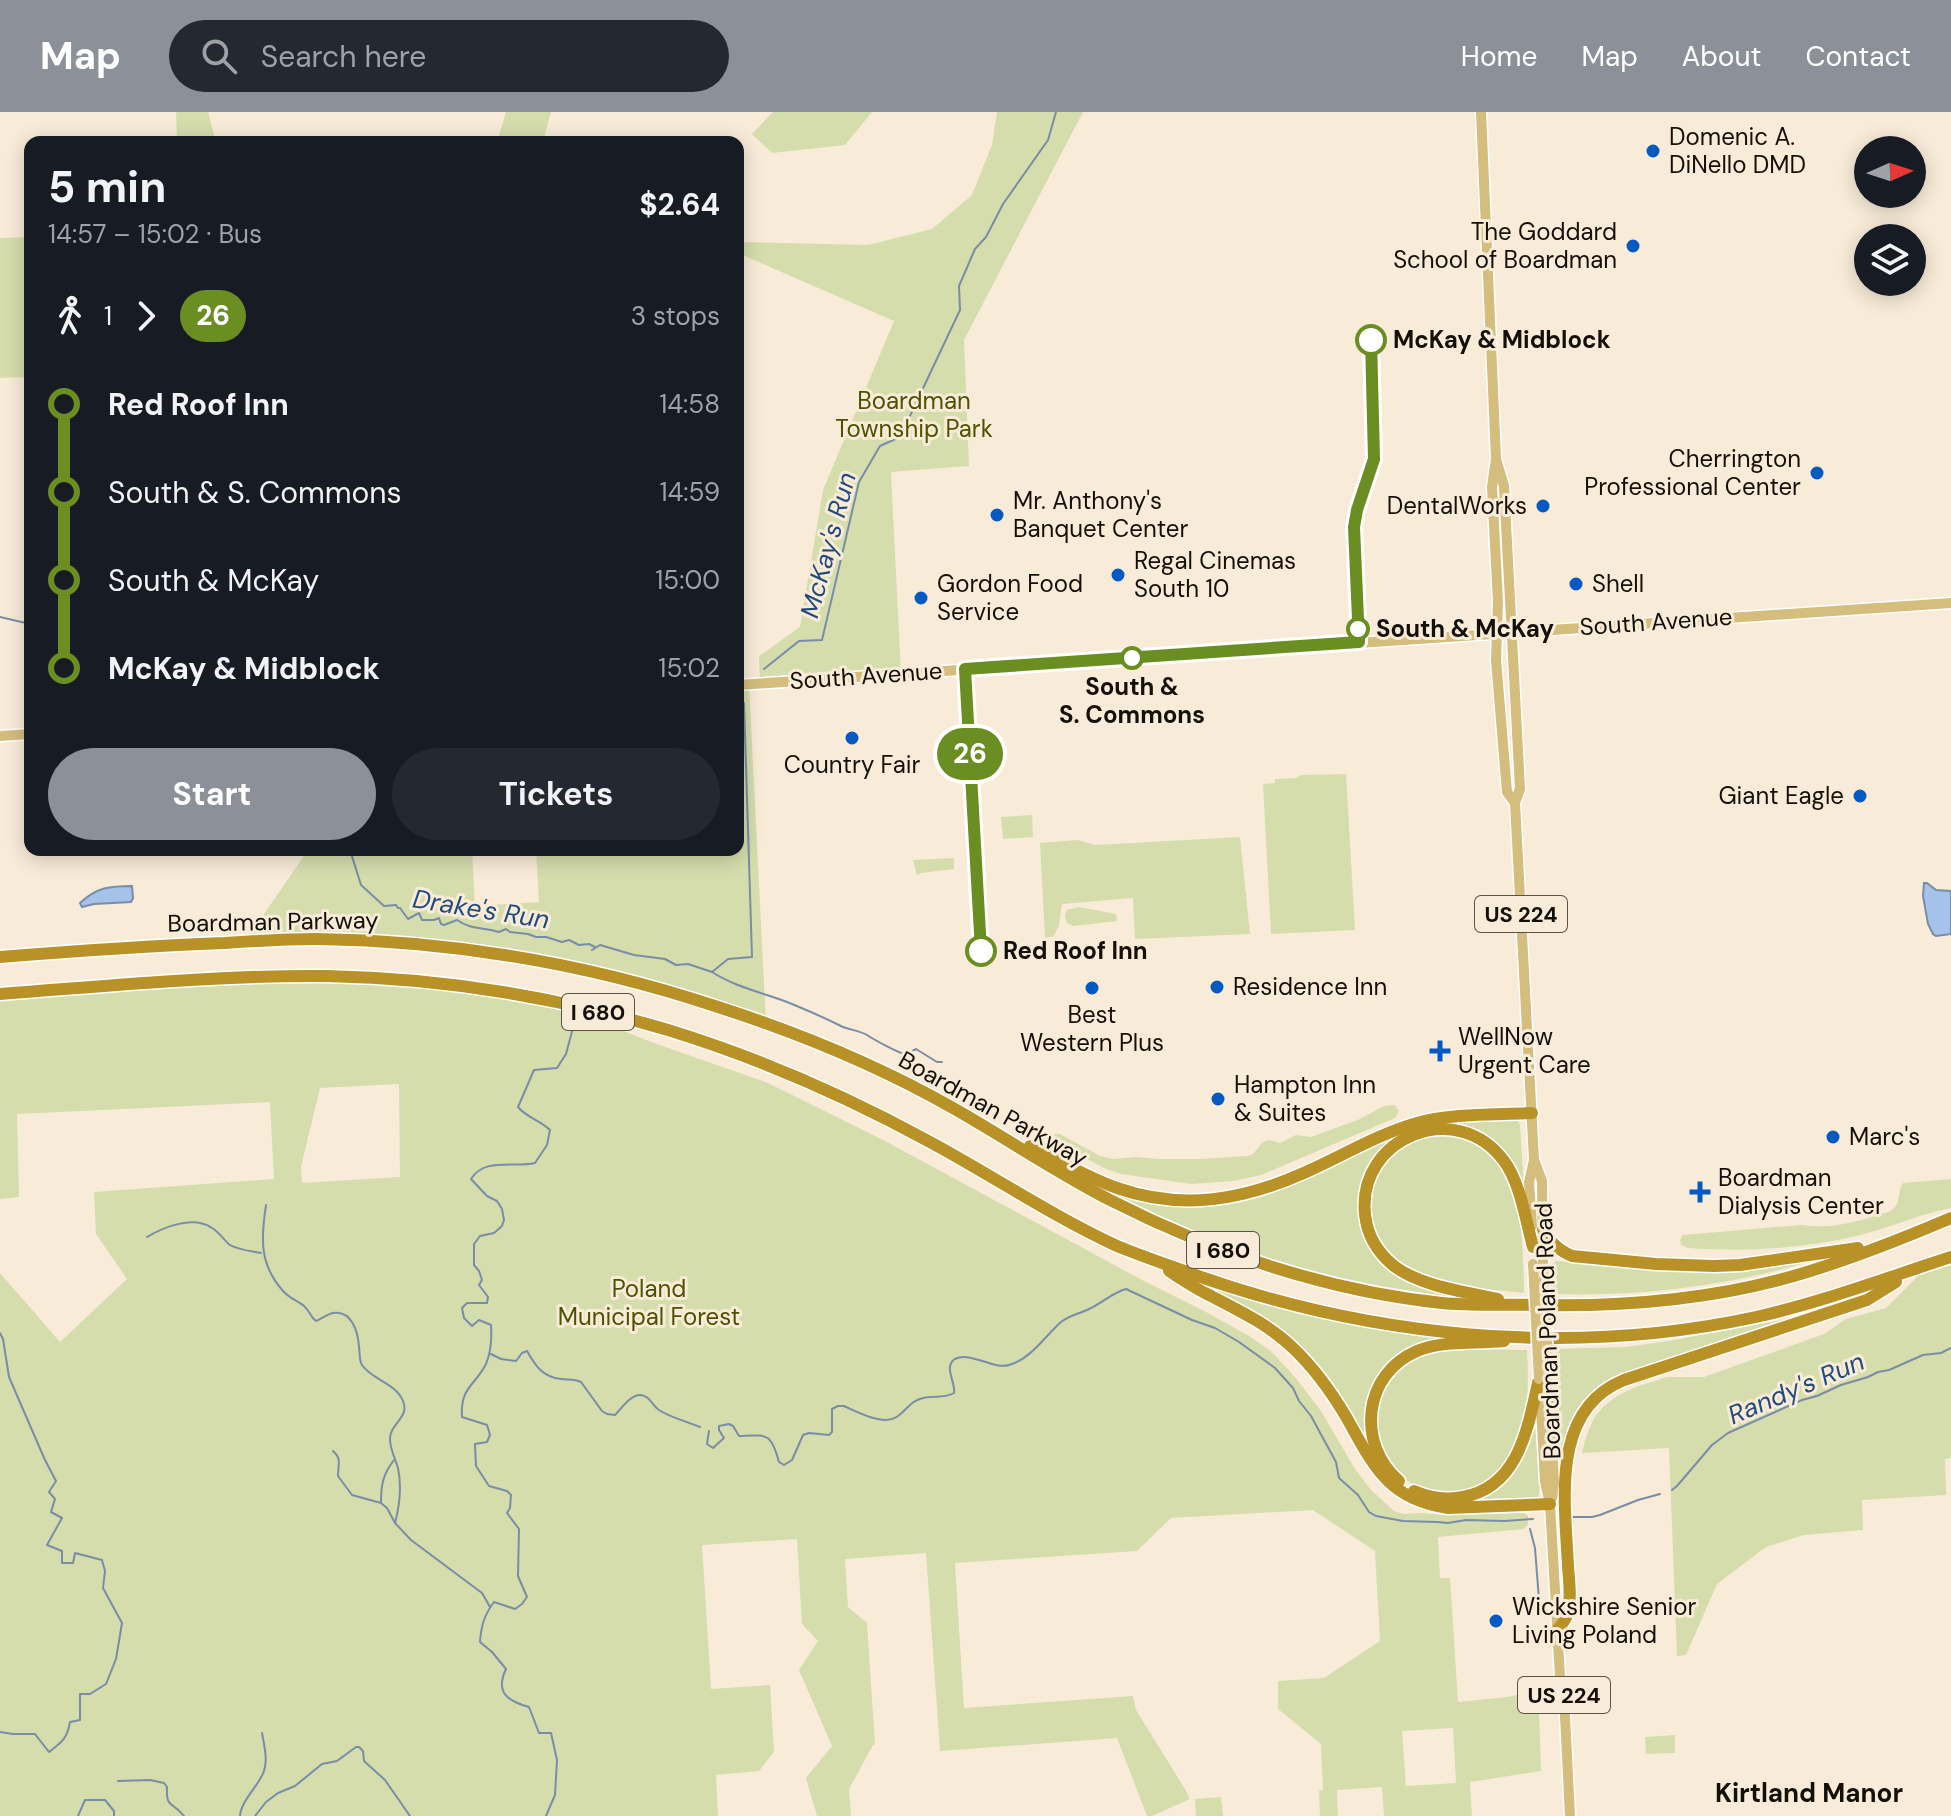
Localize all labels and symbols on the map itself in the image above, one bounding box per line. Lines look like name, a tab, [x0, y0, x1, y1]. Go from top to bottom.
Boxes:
place label: Domenic A. DiNello DMD	[1669, 121, 1806, 180]
north arrow	[1854, 136, 1926, 208]
marker: Domenic A. DiNello DMD	[1644, 142, 1662, 160]
place label: The Goddard School of Boardman	[1393, 216, 1617, 275]
marker: The Goddard School of Boardman	[1624, 237, 1642, 255]
place label: McKay & Midblock	[1393, 324, 1611, 355]
marker: McKay & Midblock	[1356, 325, 1386, 355]
park label: Boardman Township Park	[835, 385, 993, 444]
place label: Cherrington Professional Center	[1584, 443, 1801, 502]
marker: Cherrington Professional Center	[1808, 464, 1826, 482]
water label: McKay's Run	[792, 468, 864, 622]
place label: Mr. Anthony's Banquet Center	[1013, 485, 1188, 544]
place label: DentalWorks	[1387, 490, 1527, 521]
marker: DentalWorks	[1534, 497, 1552, 515]
marker: Mr. Anthony's Banquet Center	[988, 506, 1006, 524]
place label: Regal Cinemas South 10	[1134, 545, 1296, 604]
marker: Regal Cinemas South 10	[1109, 566, 1127, 584]
place label: Gordon Food Service	[937, 568, 1083, 627]
place label: Shell	[1592, 568, 1644, 599]
marker: Shell	[1567, 575, 1585, 593]
marker: Gordon Food Service	[912, 589, 930, 607]
street label: South Avenue	[1579, 601, 1733, 642]
place label: South & McKay	[1376, 613, 1554, 644]
marker: South & McKay	[1347, 618, 1369, 640]
marker: South & S. Commons	[1121, 647, 1143, 669]
street label: South Avenue	[789, 655, 943, 696]
place label: South & S. Commons	[1059, 671, 1205, 730]
line badge: 26	[934, 728, 1006, 780]
marker: Country Fair	[843, 729, 861, 747]
place label: Country Fair	[784, 749, 920, 780]
place label: Giant Eagle	[1718, 780, 1844, 811]
marker: Giant Eagle	[1851, 787, 1869, 805]
water label: Drake's Run	[410, 881, 552, 937]
road number: US 224	[1475, 896, 1567, 932]
street label: Boardman Parkway	[167, 904, 379, 939]
place label: Red Roof Inn	[1003, 935, 1148, 966]
marker: Red Roof Inn	[966, 936, 996, 966]
place label: Residence Inn	[1233, 971, 1387, 1002]
marker: Residence Inn	[1208, 978, 1226, 996]
marker: Best Western Plus	[1083, 979, 1101, 997]
road number: I 680	[562, 994, 634, 1030]
place label: Best Western Plus	[1020, 999, 1164, 1058]
place label: WellNow Urgent Care	[1458, 1021, 1591, 1080]
marker: WellNow Urgent Care	[1429, 1040, 1451, 1062]
street label: Boardman Parkway	[893, 1044, 1093, 1173]
place label: Hampton Inn & Suites	[1234, 1069, 1376, 1128]
marker: Hampton Inn & Suites	[1209, 1090, 1227, 1108]
place label: Marc's	[1849, 1121, 1920, 1152]
marker: Marc's	[1824, 1128, 1842, 1146]
place label: Boardman Dialysis Center	[1718, 1162, 1884, 1221]
marker: Boardman Dialysis Center	[1689, 1181, 1711, 1203]
street label: Boardman Poland Road	[1528, 1202, 1567, 1460]
road number: I 680	[1187, 1232, 1259, 1268]
park label: Poland Municipal Forest	[558, 1273, 740, 1332]
water label: Randy's Run	[1723, 1344, 1869, 1432]
place label: Wickshire Senior Living Poland	[1512, 1591, 1696, 1650]
marker: Wickshire Senior Living Poland	[1487, 1612, 1505, 1630]
road number: US 224	[1518, 1677, 1610, 1713]
district label: Kirtland Manor	[1715, 1776, 1903, 1810]

